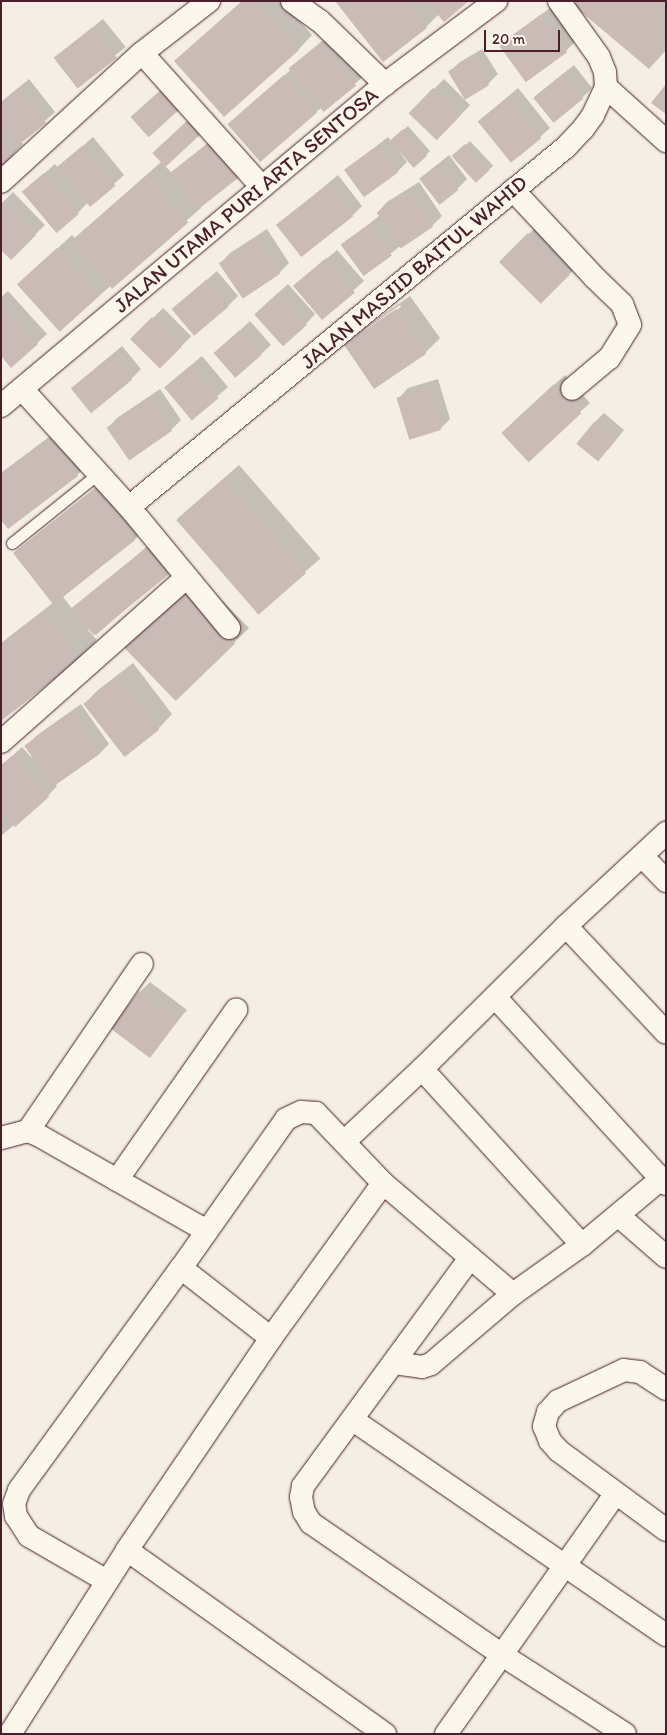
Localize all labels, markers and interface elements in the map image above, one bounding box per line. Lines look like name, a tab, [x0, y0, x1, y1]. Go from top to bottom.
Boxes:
scale bar	[487, 20, 563, 52]
text: 20 m	[492, 30, 525, 48]
street label: JALAN UTAMA PURI ARTA SENTOSA	[109, 83, 383, 317]
street label: JALAN MASJID BAITUL WAHID	[298, 172, 530, 372]

